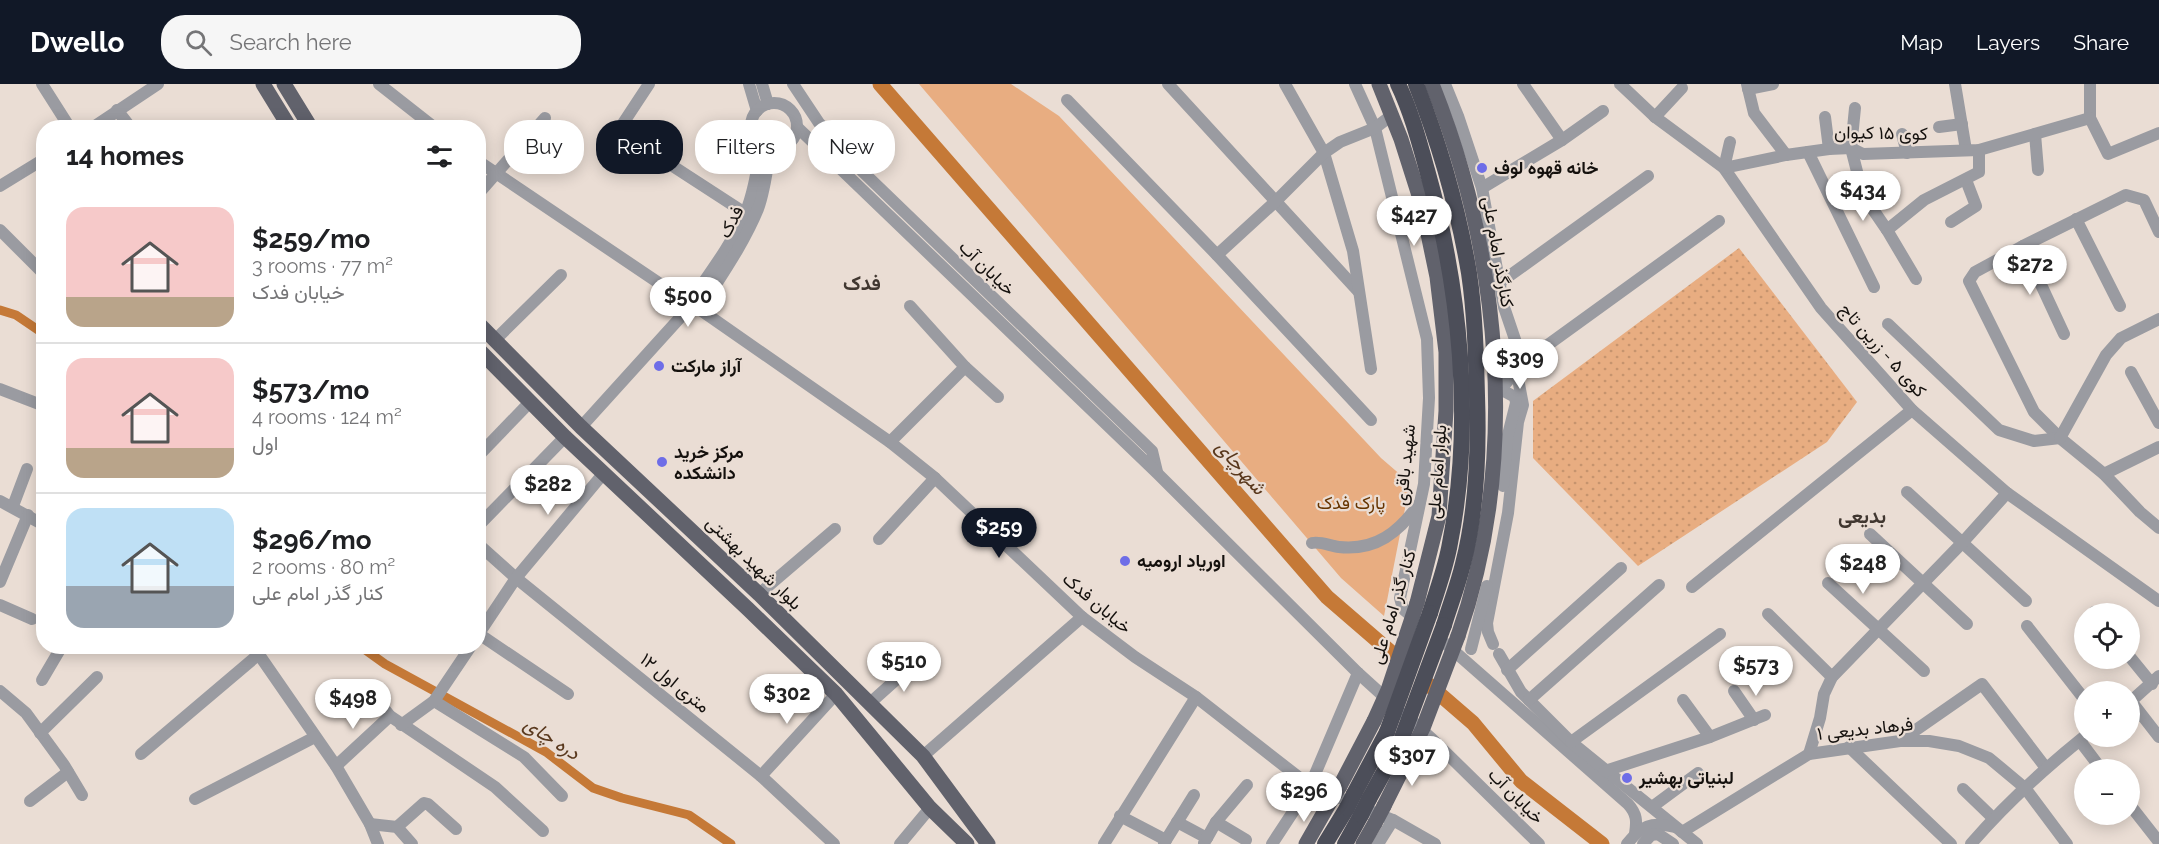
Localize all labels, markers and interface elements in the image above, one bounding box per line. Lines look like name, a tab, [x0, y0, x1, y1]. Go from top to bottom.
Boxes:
search box	[161, 15, 581, 69]
text: Dwello	[30, 26, 125, 59]
icon: search	[182, 26, 215, 59]
text: Search here	[230, 29, 352, 55]
text: Map	[1900, 30, 1943, 55]
text: Layers	[1976, 30, 2040, 55]
text: Share	[2073, 30, 2129, 55]
chip: Buy	[504, 120, 584, 174]
chip: Rent	[596, 120, 683, 174]
chip: Filters	[695, 120, 796, 174]
chip: New	[808, 120, 895, 174]
street label: کوی ۱۵ کیوان	[1834, 121, 1928, 145]
icon: filters	[423, 140, 456, 173]
text: 14 homes	[66, 141, 184, 171]
place label: خانه قهوه لوف	[1494, 157, 1598, 179]
marker: خانه قهوه لوف	[1475, 161, 1489, 175]
pin: $434	[1827, 171, 1899, 222]
text: $434	[1840, 178, 1886, 202]
street label: کنارگذر امام علی	[1476, 195, 1519, 309]
pin: $427	[1378, 196, 1450, 247]
street label: فدک	[714, 202, 747, 241]
text: $427	[1391, 203, 1437, 227]
text: $259/mo	[252, 224, 370, 254]
icon: home	[114, 231, 186, 303]
street label: خیابان آب	[955, 236, 1020, 300]
pin: $272	[1994, 245, 2066, 296]
text: $272	[2007, 252, 2053, 276]
text: 3 rooms · 77 m²	[252, 254, 393, 278]
district label: فدک	[843, 271, 881, 295]
pin: $500	[652, 277, 724, 328]
text: خیابان فدک	[252, 280, 345, 304]
text: $500	[664, 284, 712, 308]
street label: کوی ۵ - زرین تاج	[1834, 298, 1931, 402]
pin: $309	[1484, 339, 1556, 390]
text: $309	[1496, 346, 1544, 370]
place label: آراز مارکت	[671, 355, 742, 377]
marker: آراز مارکت	[652, 359, 666, 373]
text: $573/mo	[252, 375, 369, 405]
icon: home	[114, 382, 186, 454]
text: 4 rooms · 124 m²	[252, 405, 402, 429]
street label: شهید باقری	[1390, 423, 1420, 507]
street label: بلوار امام علی	[1423, 424, 1452, 520]
text: اول	[252, 431, 278, 455]
water label: شهرچای	[1209, 435, 1272, 502]
place label: مرکز خرید دانشکده	[674, 441, 744, 483]
marker: مرکز خرید دانشکده	[655, 455, 669, 469]
pin: $282	[512, 465, 584, 516]
text: $282	[524, 472, 572, 496]
park label: پارک فدک	[1317, 492, 1385, 515]
district label: بدیعی	[1838, 504, 1886, 528]
pin: $259	[963, 508, 1035, 559]
street label: بلوار شهید بهشتی	[701, 512, 807, 614]
text: $259	[976, 515, 1022, 539]
text: $296/mo	[252, 525, 372, 555]
icon: home	[114, 532, 186, 604]
pin: $248	[1827, 544, 1899, 595]
street label: کنار گذر امام علی	[1365, 547, 1422, 667]
place label: اوریاد ارومیه	[1137, 550, 1226, 572]
text: $248	[1839, 551, 1887, 575]
marker: اوریاد ارومیه	[1118, 554, 1132, 568]
text: 2 rooms · 80 m²	[252, 555, 395, 579]
street label: خیابان فدک	[1059, 568, 1136, 637]
text: کنار گذر امام علی	[252, 581, 384, 605]
map controls	[2074, 603, 2140, 825]
button: locate	[2074, 603, 2140, 669]
pin: $510	[868, 642, 940, 693]
pin: $573	[1720, 646, 1792, 697]
street label: ۱۲ متری اول	[636, 648, 714, 718]
text: $510	[881, 649, 927, 673]
text: $573	[1733, 653, 1779, 677]
pin: $302	[751, 674, 823, 725]
pin: $498	[317, 679, 389, 730]
text: $302	[763, 681, 811, 705]
button: +	[2074, 681, 2140, 747]
text: $498	[329, 686, 377, 710]
water label: دره چای	[518, 711, 585, 767]
street label: فرهاد بدیعی ۱	[1816, 713, 1914, 745]
pin: $307	[1376, 736, 1448, 787]
text: $307	[1388, 743, 1436, 767]
button: −	[2074, 759, 2140, 825]
street label: خیابان آب	[1484, 763, 1549, 828]
place label: لبنیاتی بهشیر	[1638, 767, 1734, 789]
marker: لبنیاتی بهشیر	[1620, 771, 1634, 785]
pin: $296	[1268, 772, 1340, 823]
text: $296	[1280, 779, 1328, 803]

